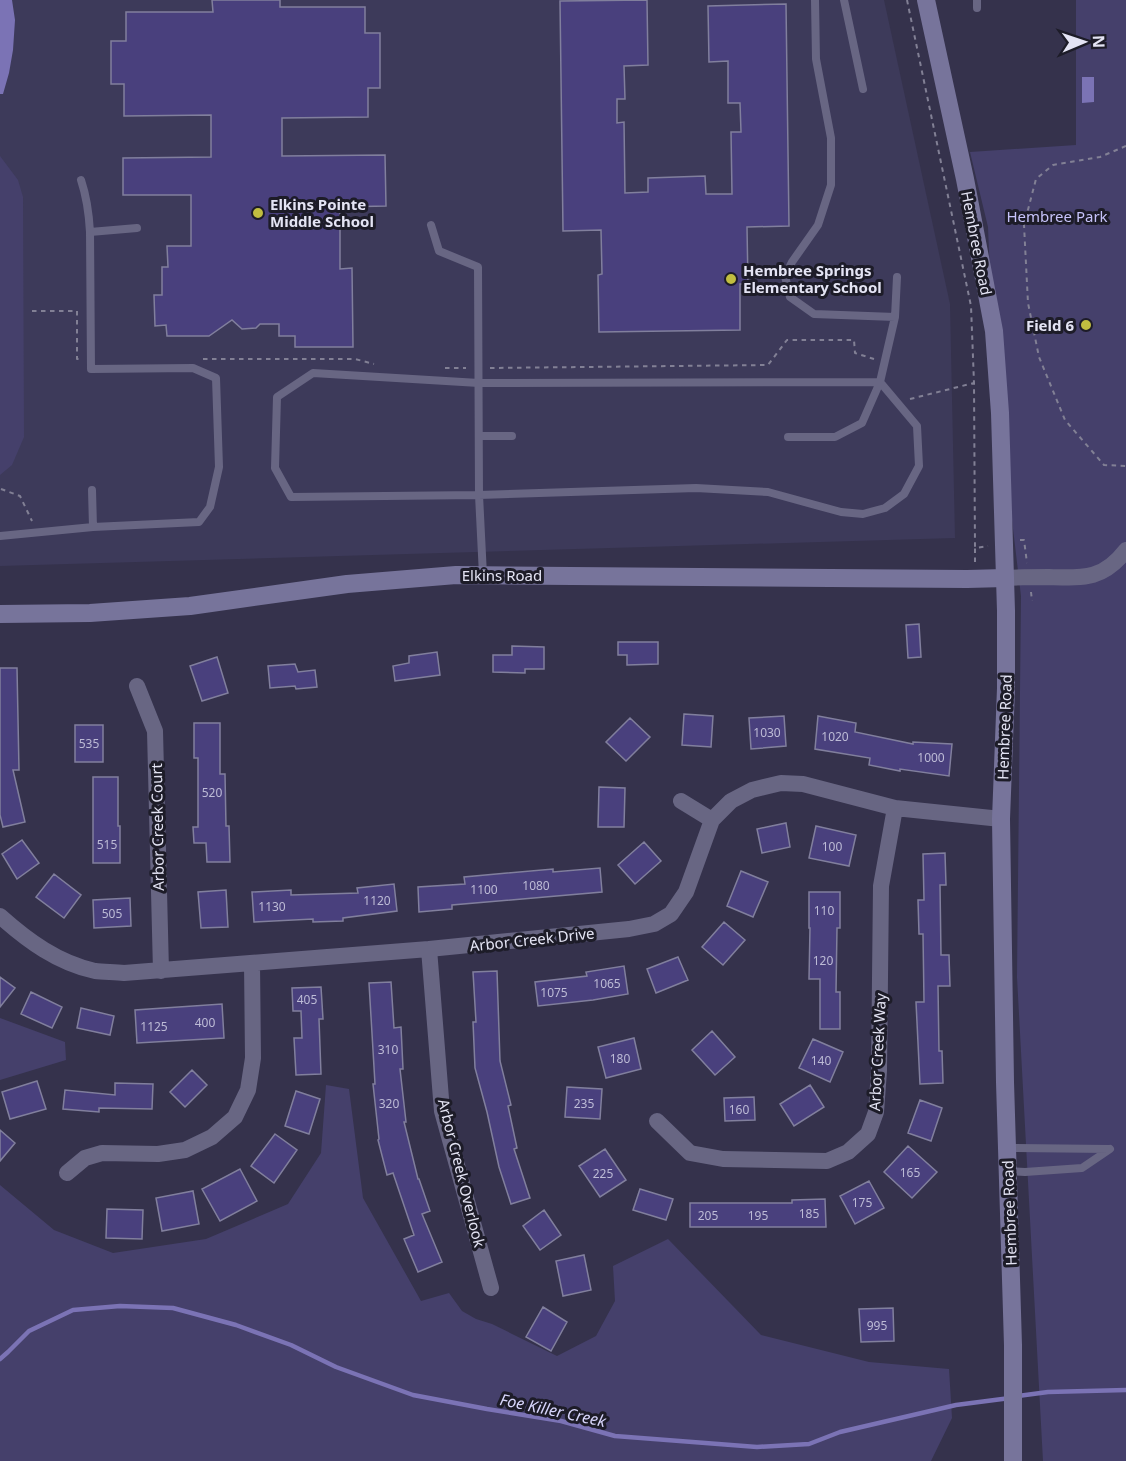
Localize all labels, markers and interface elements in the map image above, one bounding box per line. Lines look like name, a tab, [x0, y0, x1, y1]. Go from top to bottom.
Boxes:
north arrow	[1054, 12, 1114, 72]
text: N	[1088, 35, 1110, 48]
street label: Hembree Road	[957, 189, 997, 297]
place label: Elkins Pointe Middle School	[270, 194, 374, 231]
marker: Elkins Pointe Middle School	[251, 206, 265, 220]
park label: Hembree Park	[1006, 206, 1108, 226]
place label: Hembree Springs Elementary School	[743, 260, 882, 297]
marker: Hembree Springs Elementary School	[724, 272, 738, 286]
place label: Field 6	[1026, 315, 1074, 335]
marker: Field 6	[1079, 318, 1093, 332]
street label: Elkins Road	[462, 565, 542, 585]
street label: Hembree Road	[992, 674, 1016, 780]
house number: 1030	[753, 724, 781, 741]
house number: 1020	[821, 728, 849, 745]
house number: 535	[79, 735, 99, 752]
house number: 1000	[917, 749, 945, 766]
street label: Arbor Creek Court	[146, 762, 168, 891]
house number: 520	[202, 784, 222, 801]
house number: 515	[97, 836, 117, 853]
house number: 100	[822, 838, 842, 855]
house number: 1080	[522, 877, 550, 894]
house number: 1100	[470, 881, 498, 898]
house number: 1120	[363, 892, 391, 909]
house number: 1130	[258, 898, 286, 915]
house number: 110	[814, 902, 834, 919]
house number: 505	[102, 905, 122, 922]
street label: Arbor Creek Drive	[469, 922, 595, 956]
house number: 120	[813, 952, 833, 969]
house number: 1065	[593, 975, 621, 992]
house number: 1075	[540, 984, 568, 1001]
house number: 405	[297, 991, 317, 1008]
street label: Arbor Creek Way	[864, 992, 890, 1111]
house number: 400	[195, 1014, 215, 1031]
house number: 1125	[140, 1018, 168, 1035]
house number: 310	[378, 1041, 398, 1058]
house number: 180	[610, 1050, 630, 1067]
house number: 140	[811, 1052, 831, 1069]
house number: 320	[379, 1095, 399, 1112]
house number: 235	[574, 1095, 594, 1112]
street label: Arbor Creek Overlook	[434, 1097, 490, 1249]
house number: 160	[729, 1101, 749, 1118]
street label: Hembree Road	[997, 1160, 1021, 1266]
house number: 165	[900, 1164, 920, 1181]
house number: 225	[593, 1165, 613, 1182]
house number: 175	[852, 1194, 872, 1211]
house number: 185	[799, 1205, 819, 1222]
house number: 205	[698, 1207, 718, 1224]
house number: 195	[748, 1207, 768, 1224]
house number: 995	[867, 1317, 887, 1334]
water label: Foe Killer Creek	[498, 1388, 609, 1432]

